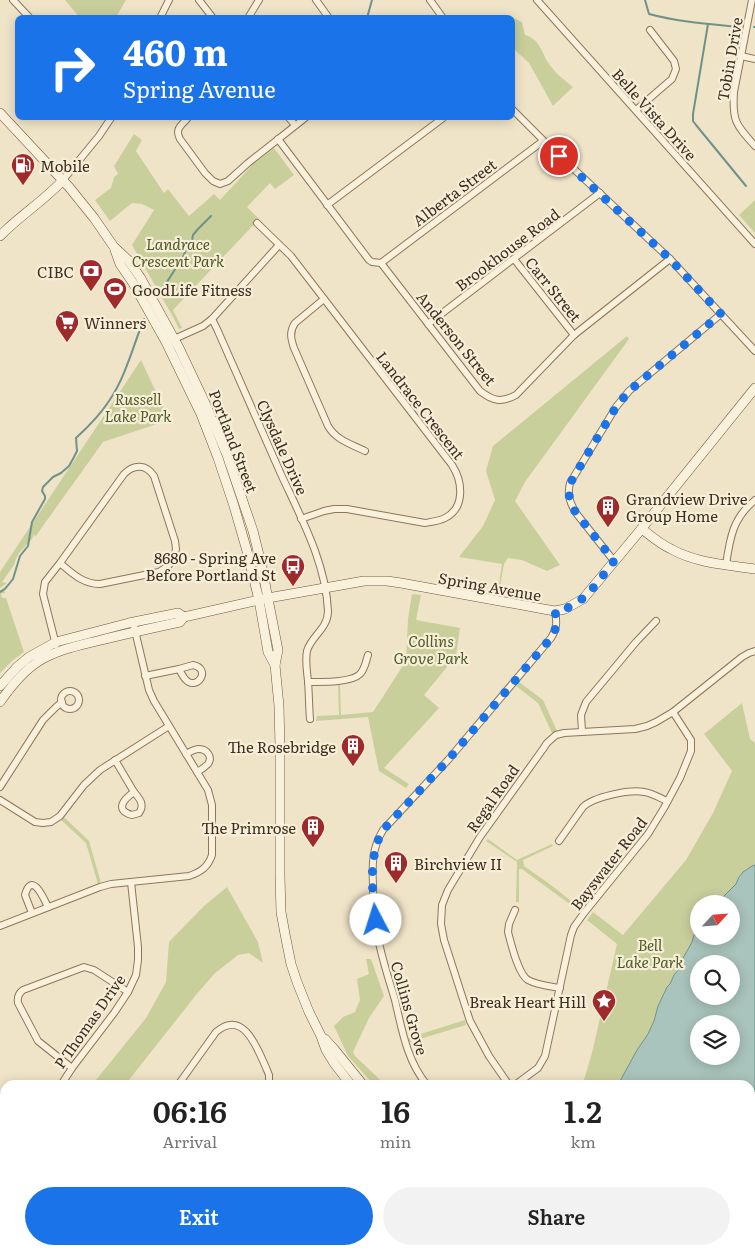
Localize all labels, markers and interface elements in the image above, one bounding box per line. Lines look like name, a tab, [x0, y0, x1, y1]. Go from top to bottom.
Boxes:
street label: Tobin Drive	[710, 15, 748, 103]
text: 460 m	[123, 25, 228, 77]
icon: right	[40, 35, 105, 100]
street label: Belle Vista Drive	[607, 63, 703, 165]
text: Spring Avenue	[123, 72, 276, 105]
pin	[538, 135, 580, 177]
icon: arrive	[545, 142, 573, 170]
fuel station icon: Mobile	[10, 152, 36, 186]
street label: Alberta Street	[407, 153, 501, 231]
place label: Mobile	[40, 154, 90, 177]
street label: Brookhouse Road	[450, 202, 564, 296]
park label: Landrace Crescent Park	[132, 232, 225, 272]
street label: Carr Street	[520, 251, 588, 327]
bank icon: CIBC	[78, 258, 104, 292]
place label: CIBC	[37, 260, 74, 283]
sports icon: GoodLife Fitness	[102, 276, 128, 310]
place label: GoodLife Fitness	[132, 278, 252, 301]
street label: Anderson Street	[412, 286, 502, 390]
supermarket icon: Winners	[54, 309, 80, 343]
place label: Winners	[84, 311, 146, 334]
street label: Landrace Crescent	[371, 346, 471, 464]
street label: Portland Street	[204, 386, 264, 496]
park label: Russell Lake Park	[105, 387, 172, 427]
street label: Clysdale Drive	[252, 396, 314, 499]
place label: Grandview Drive Group Home	[626, 487, 748, 527]
building icon: Grandview Drive Group Home	[595, 494, 621, 528]
place label: 8680 - Spring Ave Before Portland St	[146, 546, 276, 586]
bus stop icon: 8680 - Spring Ave Before Portland St	[280, 553, 306, 587]
street label: Spring Avenue	[437, 566, 543, 606]
park label: Collins Grove Park	[394, 629, 469, 669]
building icon: The Rosebridge	[340, 733, 366, 767]
place label: The Rosebridge	[228, 735, 336, 758]
street label: Regal Road	[460, 759, 524, 837]
street label: Bayswater Road	[564, 812, 652, 914]
building icon: The Primrose	[300, 814, 326, 848]
place label: The Primrose	[201, 816, 296, 839]
building icon: Birchview II	[383, 850, 409, 884]
place label: Birchview II	[414, 852, 502, 875]
position arrow	[349, 893, 401, 945]
north arrow	[690, 895, 740, 945]
map controls	[690, 895, 740, 1065]
park label: Bell Lake Park	[617, 933, 684, 973]
button: search	[690, 955, 740, 1005]
street label: Collins Grove	[386, 958, 434, 1058]
street label: P Thomas Drive	[48, 969, 130, 1073]
place icon: Break Heart Hill	[591, 988, 617, 1022]
place label: Break Heart Hill	[469, 990, 586, 1013]
button: layers	[690, 1015, 740, 1065]
text: 06:16	[153, 1088, 227, 1132]
text: 16	[381, 1088, 410, 1132]
text: 1.2	[564, 1088, 602, 1132]
text: Arrival	[163, 1129, 217, 1153]
text: min	[380, 1129, 411, 1153]
text: km	[571, 1129, 596, 1153]
button: Exit	[25, 1187, 373, 1245]
button: Share	[383, 1187, 730, 1245]

